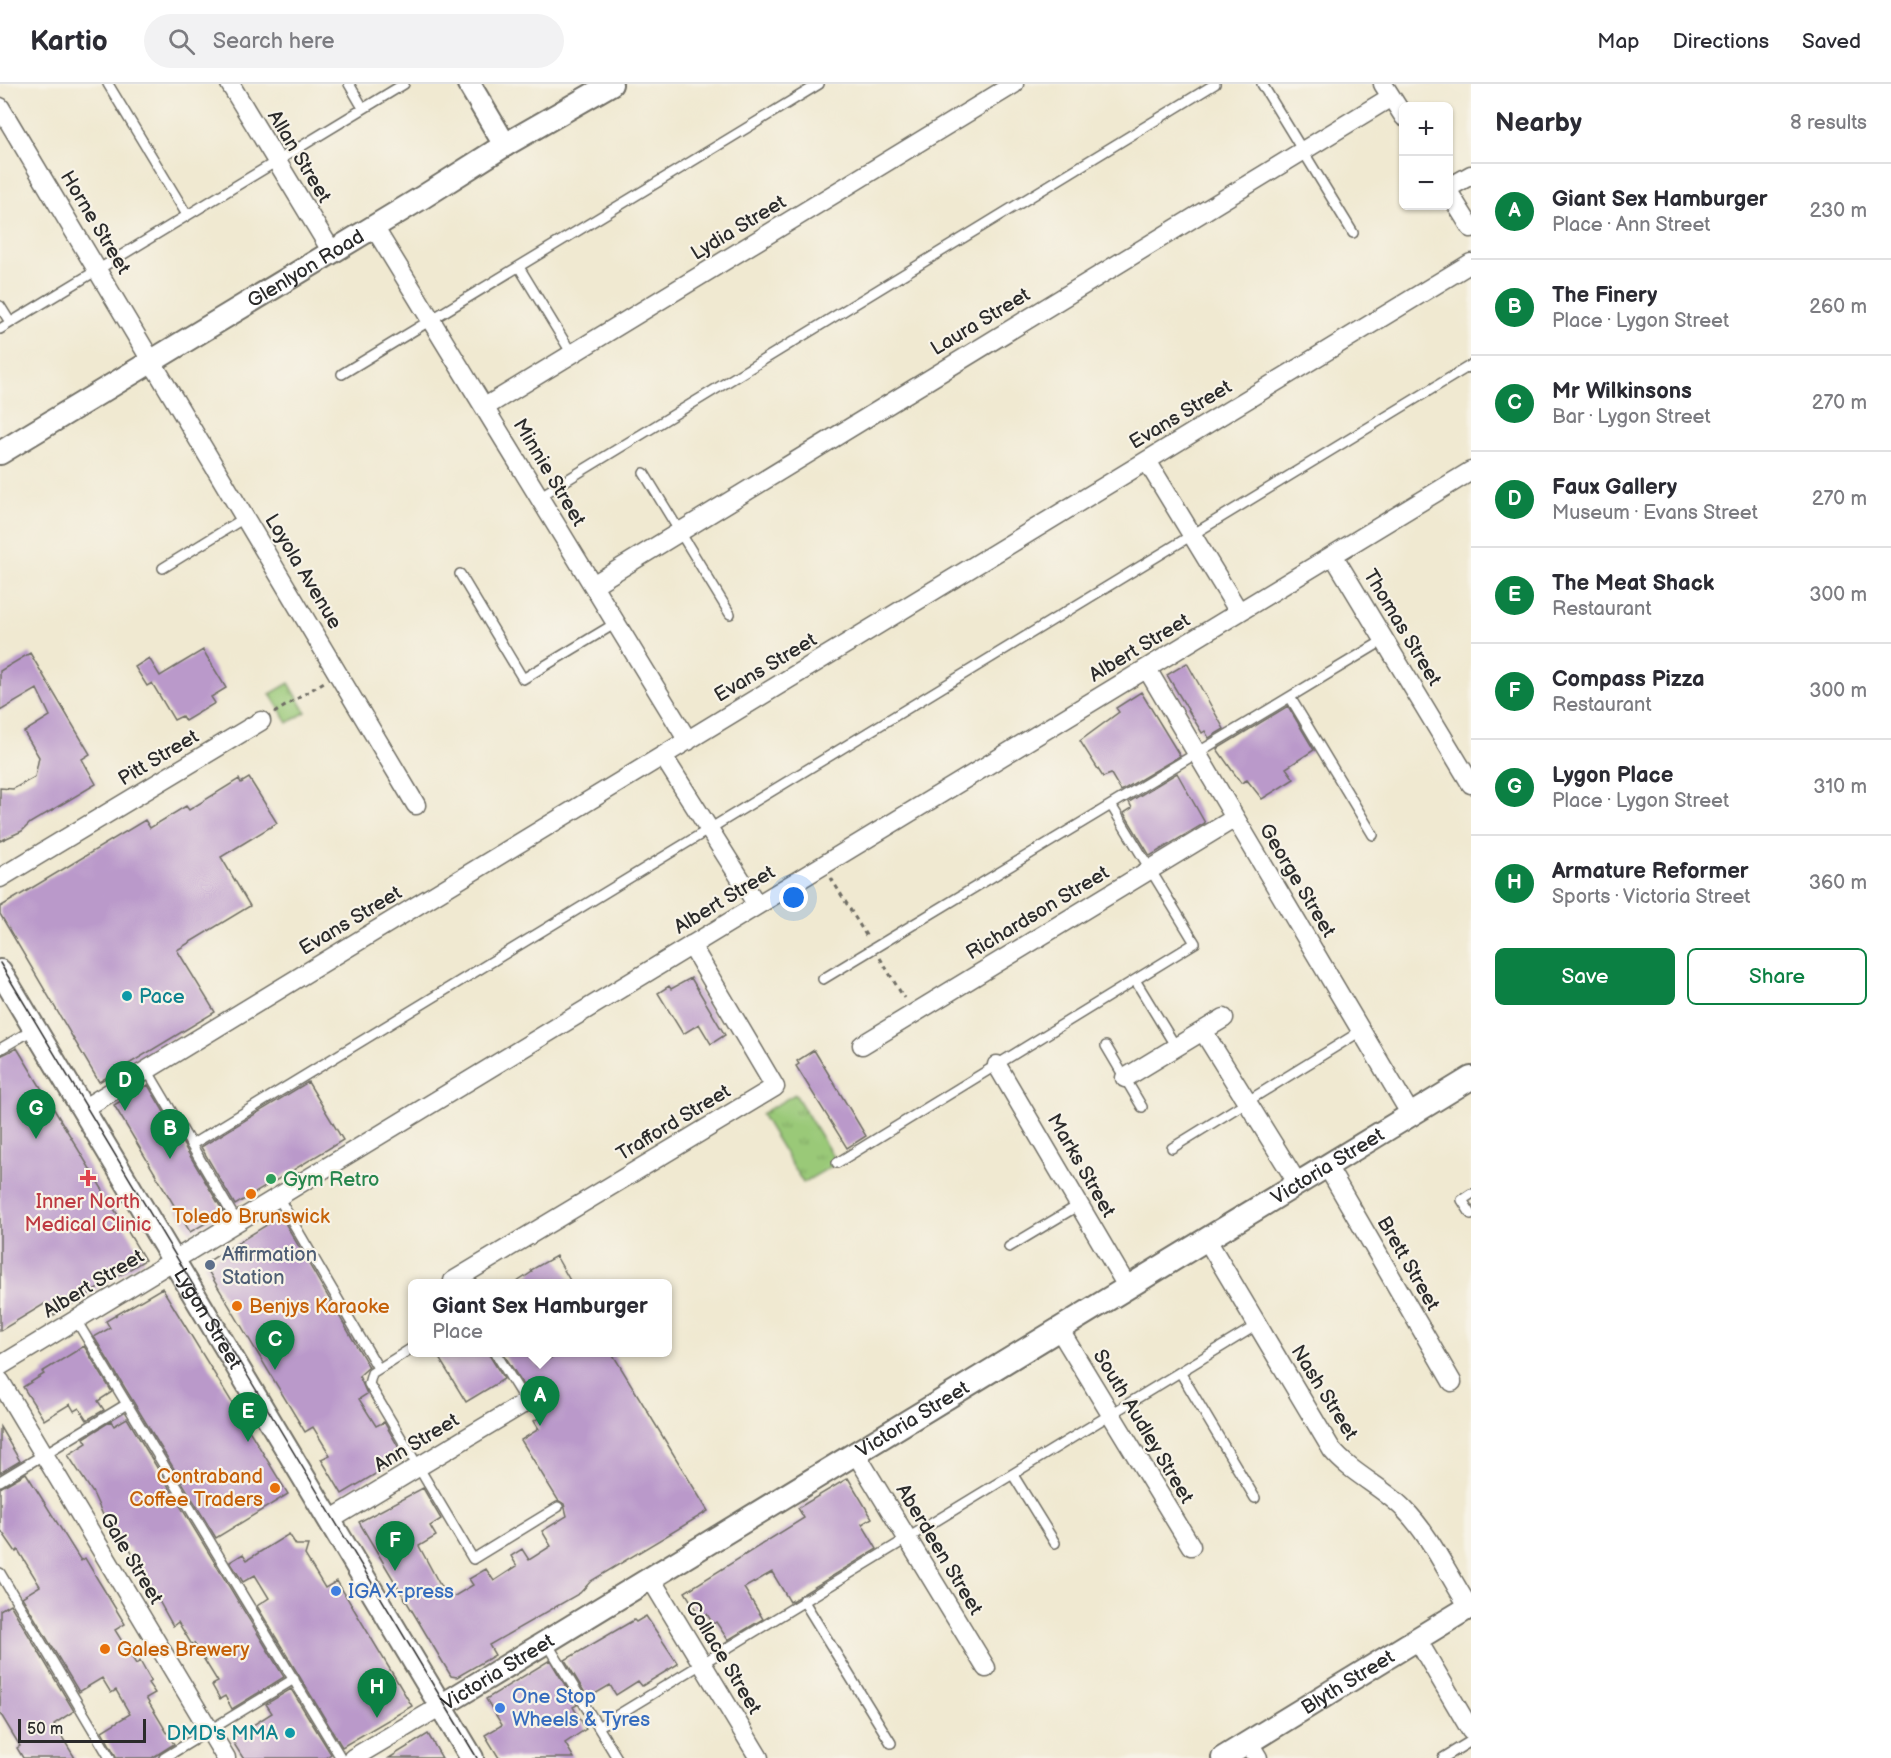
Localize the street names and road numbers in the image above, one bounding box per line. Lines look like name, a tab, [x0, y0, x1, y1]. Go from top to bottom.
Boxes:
street label: Allan Street	[262, 106, 336, 207]
street label: Horne Street	[55, 167, 135, 279]
street label: Lydia Street	[687, 190, 790, 266]
street label: Glenlyon Road	[243, 225, 369, 313]
street label: Laura Street	[927, 283, 1034, 361]
street label: Evans Street	[1125, 375, 1236, 455]
street label: Minnie Street	[508, 414, 591, 531]
street label: Loyola Avenue	[259, 510, 347, 634]
street label: Thomas Street	[1358, 565, 1446, 690]
street label: Albert Street	[1085, 608, 1194, 687]
street label: Evans Street	[710, 628, 821, 708]
street label: Pitt Street	[114, 725, 203, 791]
street label: George Street	[1254, 819, 1340, 942]
street label: Albert Street	[670, 860, 779, 939]
street label: Richardson Street	[962, 861, 1113, 965]
street label: Evans Street	[295, 881, 406, 961]
street label: Trafford Street	[612, 1079, 735, 1166]
street label: Marks Street	[1042, 1110, 1120, 1221]
street label: Victoria Street	[1267, 1123, 1389, 1210]
street label: Brett Street	[1372, 1212, 1445, 1315]
street label: Albert Street	[39, 1244, 148, 1323]
street label: Lygon Street	[168, 1264, 247, 1374]
street label: Nash Street	[1286, 1341, 1363, 1444]
street label: South Audley Street	[1088, 1345, 1199, 1508]
street label: Victoria Street	[852, 1376, 974, 1463]
street label: Ann Street	[370, 1408, 463, 1478]
street label: Aberdeen Street	[891, 1480, 988, 1619]
street label: Gale Street	[94, 1508, 168, 1609]
street label: Collace Street	[680, 1596, 766, 1719]
street label: Victoria Street	[437, 1629, 559, 1716]
street label: Blyth Street	[1297, 1645, 1399, 1720]

